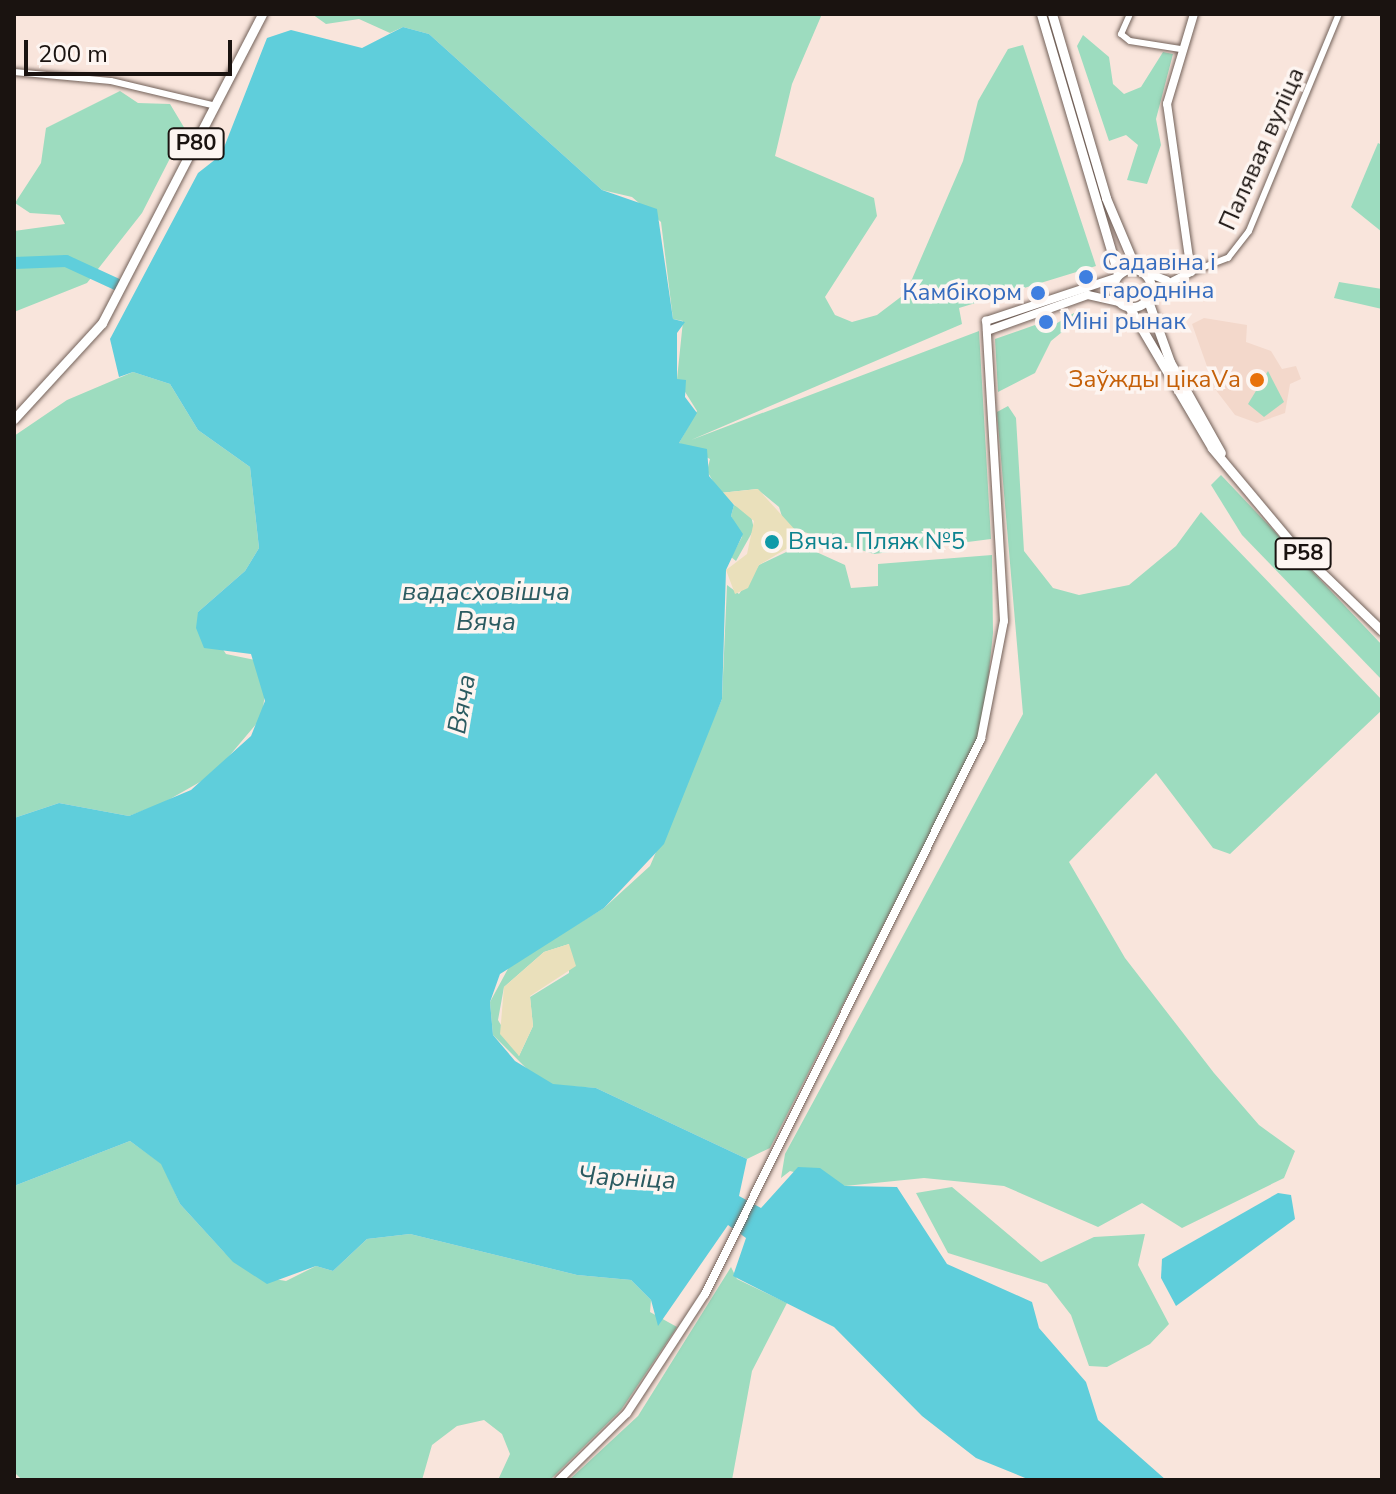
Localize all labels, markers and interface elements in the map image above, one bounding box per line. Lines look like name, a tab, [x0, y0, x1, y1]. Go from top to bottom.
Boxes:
scale bar	[28, 24, 236, 74]
text: 200 m	[38, 38, 108, 70]
street label: Палявая вуліца	[1213, 63, 1311, 235]
road number: Р80	[166, 126, 226, 162]
place label: Садавіна і гародніна	[1102, 249, 1216, 305]
marker: Садавіна і гародніна	[1077, 268, 1095, 286]
place label: Камбікорм	[902, 279, 1022, 307]
marker: Камбікорм	[1029, 284, 1047, 302]
place label: Міні рынак	[1062, 308, 1186, 336]
marker: Міні рынак	[1037, 313, 1055, 331]
place label: Заўжды цікаVа	[1068, 366, 1241, 394]
marker: Заўжды цікаVа	[1248, 371, 1266, 389]
place label: Вяча. Пляж №5	[788, 528, 965, 556]
marker: Вяча. Пляж №5	[763, 533, 781, 551]
road number: Р58	[1273, 536, 1333, 572]
water label: вадасховішча Вяча	[402, 576, 570, 638]
water label: Вяча	[441, 672, 483, 736]
water label: Чарніца	[577, 1160, 677, 1196]

